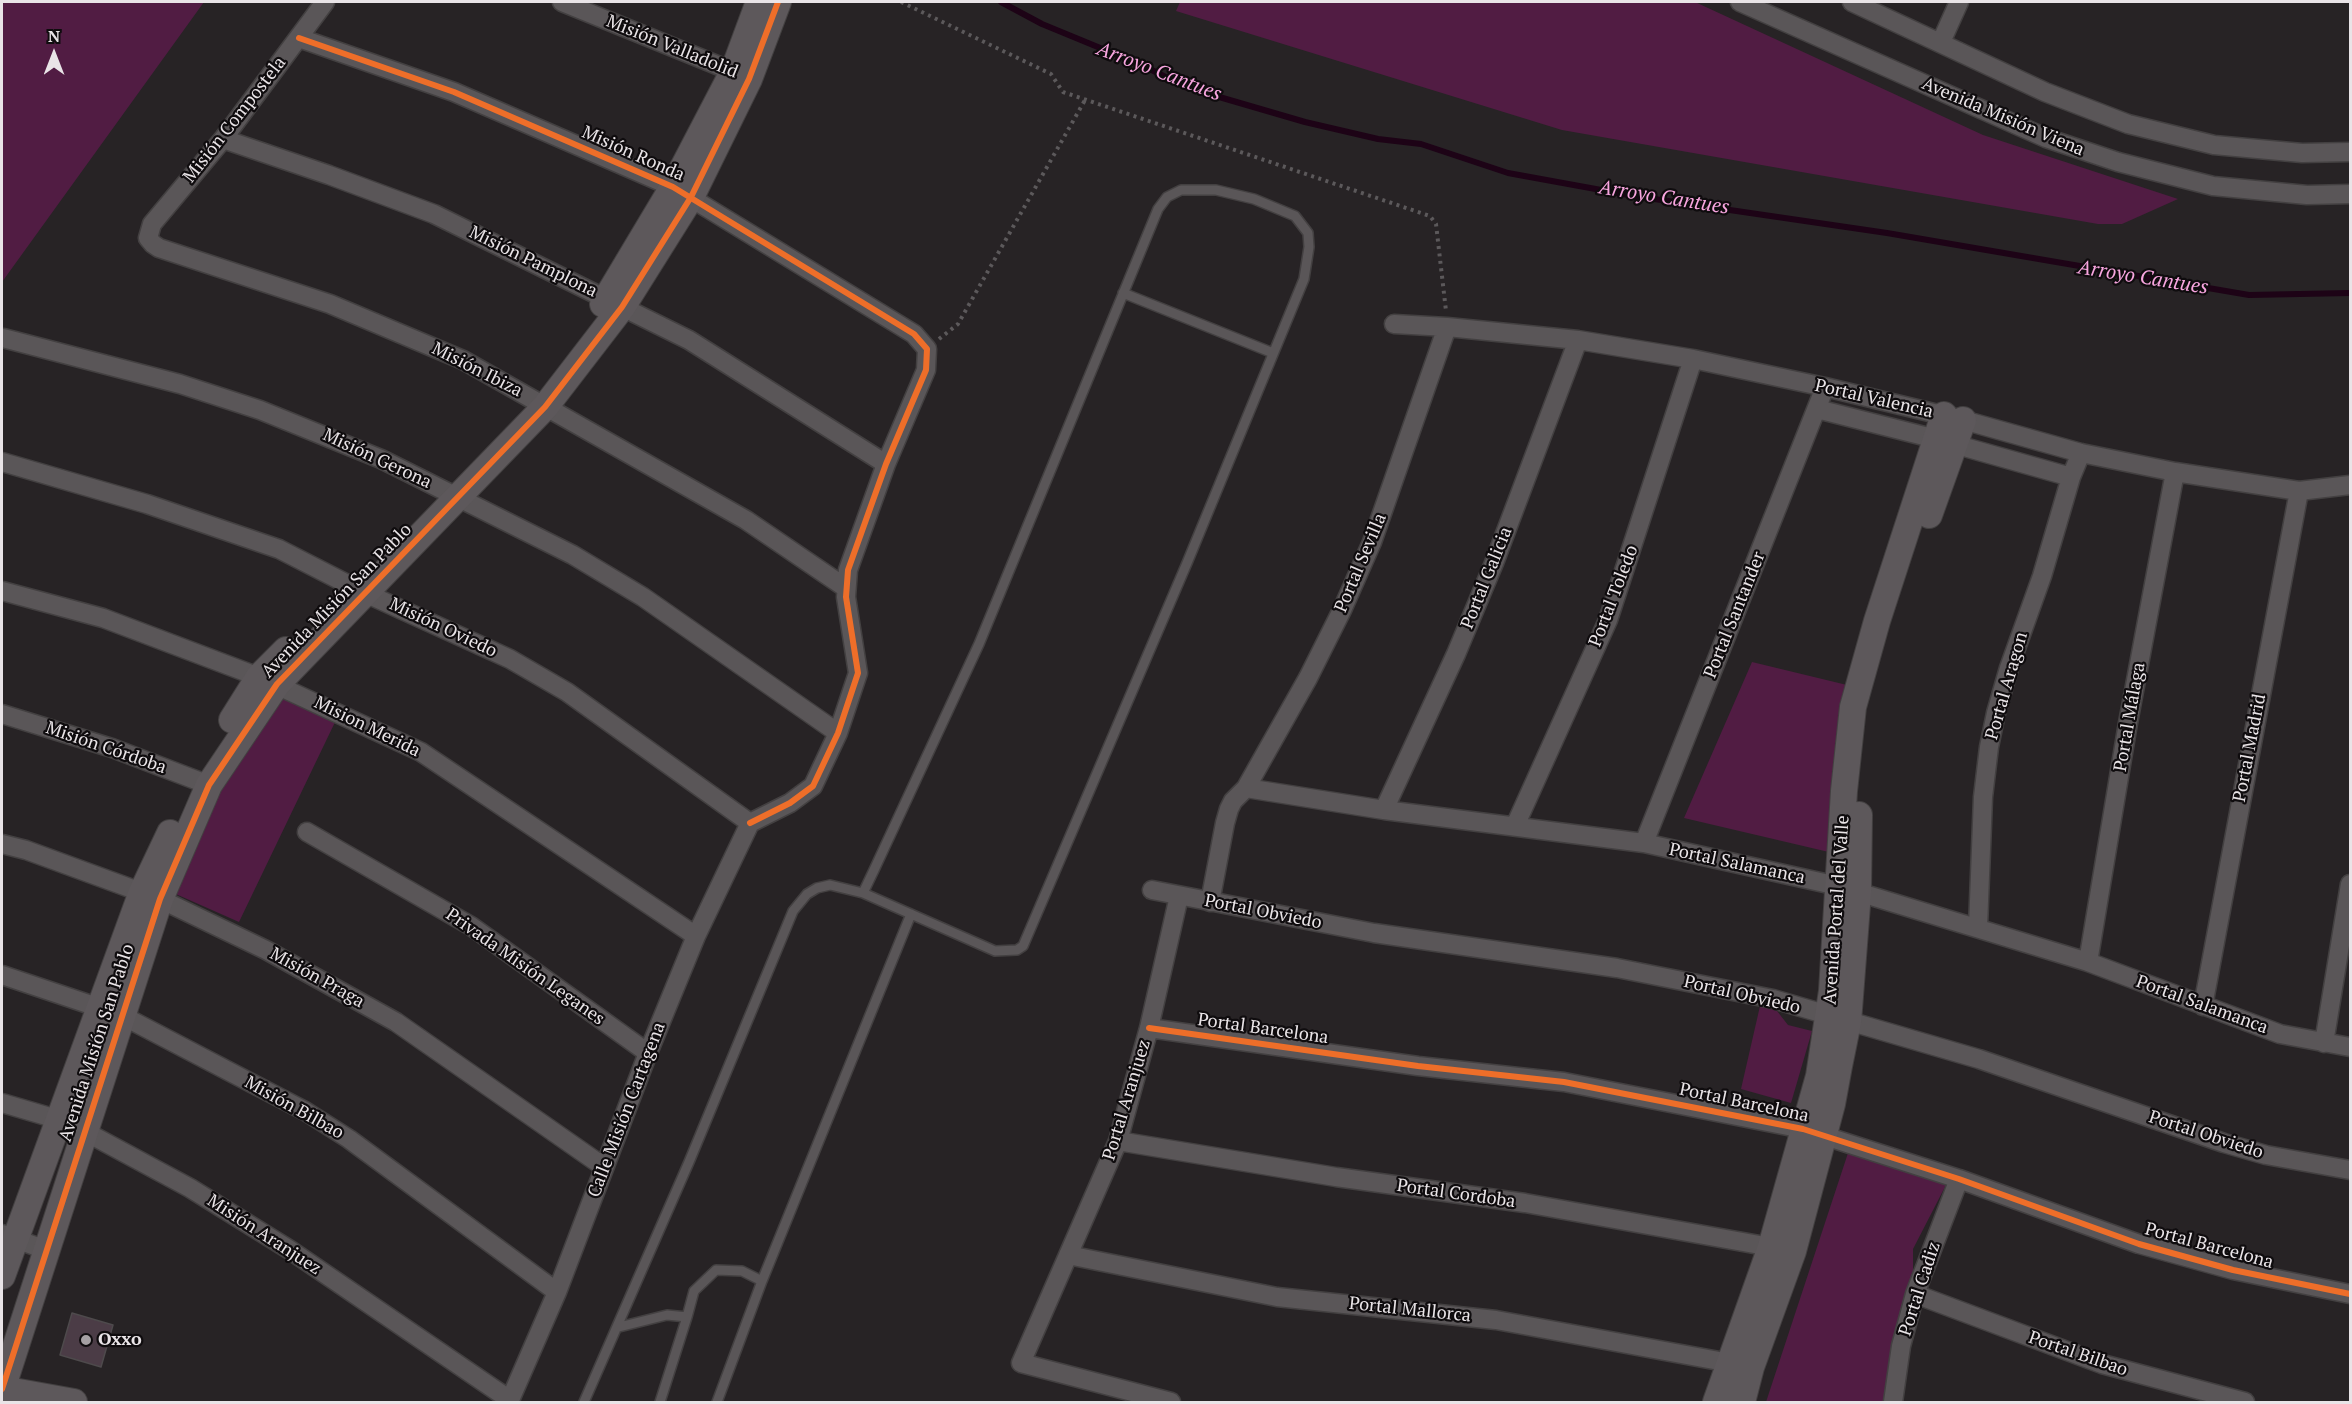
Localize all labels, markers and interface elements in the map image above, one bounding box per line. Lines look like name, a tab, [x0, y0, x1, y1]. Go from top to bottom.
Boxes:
street label: Misión Valladolid	[603, 11, 741, 83]
north arrow	[24, 24, 84, 84]
text: N	[48, 25, 60, 47]
water label: Arroyo Cantues	[1093, 37, 1225, 107]
street label: Misión Compostela	[179, 53, 291, 187]
street label: Avenida Misión Viena	[1919, 73, 2087, 161]
street label: Misión Ronda	[578, 122, 688, 186]
water label: Arroyo Cantues	[1597, 176, 1731, 220]
street label: Misión Pamplona	[465, 222, 601, 302]
water label: Arroyo Cantues	[2076, 256, 2210, 300]
street label: Misión Ibiza	[428, 338, 526, 402]
street label: Portal Valencia	[1813, 375, 1935, 423]
street label: Misión Gerona	[319, 424, 435, 494]
street label: Portal Sevilla	[1330, 510, 1392, 616]
street label: Avenida Misión San Pablo	[258, 519, 416, 683]
street label: Portal Galicia	[1457, 524, 1517, 632]
street label: Portal Toledo	[1585, 542, 1643, 650]
street label: Portal Santander	[1700, 549, 1770, 681]
street label: Misión Oviedo	[386, 594, 500, 662]
street label: Portal Aragon	[1981, 630, 2033, 742]
street label: Portal Málaga	[2110, 661, 2150, 773]
street label: Mision Merida	[310, 692, 424, 762]
street label: Portal Madrid	[2229, 692, 2271, 804]
street label: Misión Córdoba	[43, 717, 169, 779]
street label: Avenida Portal del Valle	[1820, 815, 1854, 1005]
street label: Portal Salamanca	[1667, 839, 1807, 889]
street label: Portal Obviedo	[1203, 890, 1323, 934]
street label: Privada Misión Leganes	[441, 904, 609, 1030]
street label: Avenida Misión San Pablo	[55, 941, 139, 1145]
street label: Misión Praga	[266, 943, 368, 1013]
street label: Portal Obviedo	[1682, 971, 1802, 1019]
street label: Portal Salamanca	[2133, 971, 2271, 1039]
street label: Portal Barcelona	[1196, 1009, 1330, 1049]
street label: Calle Misión Cartagena	[584, 1019, 670, 1201]
street label: Portal Aranjuez	[1098, 1037, 1156, 1163]
street label: Misión Bilbao	[241, 1072, 347, 1144]
street label: Portal Barcelona	[1677, 1079, 1811, 1127]
street label: Portal Obviedo	[2146, 1106, 2266, 1164]
street label: Portal Cordoba	[1395, 1175, 1517, 1213]
street label: Misión Aranjuez	[203, 1190, 325, 1280]
street label: Portal Barcelona	[2142, 1218, 2276, 1274]
street label: Portal Cadiz	[1895, 1239, 1945, 1339]
street label: Portal Mallorca	[1348, 1293, 1472, 1327]
street label: Portal Bilbao	[2026, 1327, 2130, 1381]
place label: Oxxo	[98, 1329, 142, 1351]
marker: Oxxo	[79, 1333, 93, 1347]

